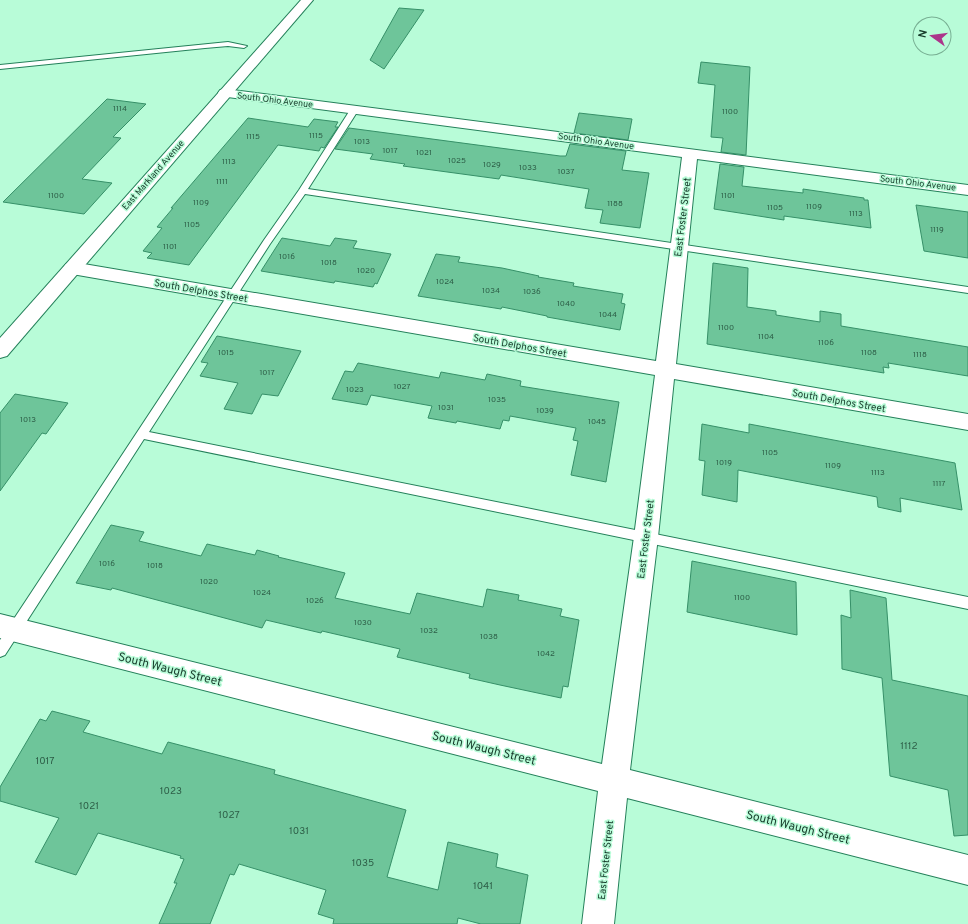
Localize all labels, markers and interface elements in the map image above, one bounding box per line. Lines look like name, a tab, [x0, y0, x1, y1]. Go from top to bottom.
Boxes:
north arrow	[912, 16, 952, 56]
text: N	[916, 28, 931, 39]
street label: South Ohio Avenue	[236, 90, 314, 111]
house number: 1114	[113, 104, 127, 114]
house number: 1100	[722, 107, 738, 117]
house number: 1115	[309, 131, 323, 141]
street label: South Ohio Avenue	[557, 131, 635, 152]
house number: 1115	[246, 132, 260, 142]
house number: 1013	[354, 137, 370, 147]
street label: East Markland Avenue	[120, 138, 187, 213]
house number: 1017	[382, 146, 398, 156]
house number: 1021	[416, 148, 432, 158]
house number: 1025	[448, 156, 466, 166]
house number: 1113	[222, 157, 236, 167]
house number: 1029	[483, 160, 501, 170]
house number: 1033	[519, 163, 537, 173]
house number: 1037	[557, 167, 575, 177]
street label: South Ohio Avenue	[879, 173, 957, 194]
house number: 1111	[216, 177, 228, 187]
street label: East Foster Street	[672, 177, 695, 258]
house number: 1100	[48, 191, 64, 201]
house number: 1101	[721, 191, 735, 201]
house number: 1109	[193, 198, 209, 208]
house number: 1188	[607, 199, 623, 209]
house number: 1109	[806, 202, 822, 212]
house number: 1105	[767, 203, 783, 213]
house number: 1113	[849, 209, 863, 219]
house number: 1105	[184, 220, 200, 230]
house number: 1119	[930, 225, 944, 235]
house number: 1101	[163, 242, 177, 252]
house number: 1016	[279, 252, 295, 262]
house number: 1018	[321, 258, 337, 268]
house number: 1020	[357, 266, 375, 276]
street label: South Delphos Street	[153, 277, 249, 306]
house number: 1024	[436, 277, 454, 287]
house number: 1034	[482, 286, 500, 296]
house number: 1036	[523, 287, 541, 297]
house number: 1040	[557, 299, 575, 309]
house number: 1044	[599, 310, 617, 320]
house number: 1100	[718, 323, 734, 333]
street label: South Delphos Street	[472, 332, 568, 361]
house number: 1104	[758, 332, 774, 342]
house number: 1106	[818, 338, 834, 348]
house number: 1015	[218, 348, 234, 358]
house number: 1108	[861, 348, 877, 358]
house number: 1118	[913, 350, 927, 360]
house number: 1017	[259, 368, 275, 378]
house number: 1027	[393, 382, 411, 392]
house number: 1023	[346, 385, 364, 395]
street label: South Delphos Street	[791, 387, 887, 416]
house number: 1035	[488, 395, 506, 405]
house number: 1031	[438, 403, 454, 413]
house number: 1039	[536, 406, 554, 416]
house number: 1013	[20, 415, 36, 425]
house number: 1045	[588, 417, 606, 427]
house number: 1105	[762, 448, 778, 458]
house number: 1019	[716, 458, 732, 468]
house number: 1109	[825, 461, 841, 471]
house number: 1113	[871, 468, 885, 478]
house number: 1117	[932, 479, 946, 489]
street label: East Foster Street	[635, 499, 658, 580]
house number: 1016	[99, 559, 115, 569]
house number: 1018	[147, 561, 163, 571]
house number: 1020	[200, 577, 218, 587]
house number: 1024	[253, 588, 271, 598]
house number: 1100	[734, 593, 750, 603]
house number: 1026	[306, 596, 324, 606]
house number: 1030	[354, 618, 372, 628]
house number: 1032	[420, 626, 438, 636]
house number: 1038	[480, 632, 498, 642]
street label: South Waugh Street	[116, 649, 223, 691]
house number: 1042	[537, 649, 555, 659]
street label: South Waugh Street	[430, 728, 537, 770]
house number: 1112	[900, 740, 918, 753]
house number: 1017	[35, 755, 55, 768]
house number: 1023	[160, 785, 182, 798]
house number: 1021	[79, 800, 99, 813]
street label: South Waugh Street	[744, 807, 851, 849]
house number: 1027	[218, 809, 240, 822]
street label: East Foster Street	[596, 820, 617, 900]
house number: 1031	[289, 825, 309, 838]
house number: 1035	[352, 857, 374, 870]
house number: 1041	[473, 880, 493, 893]

